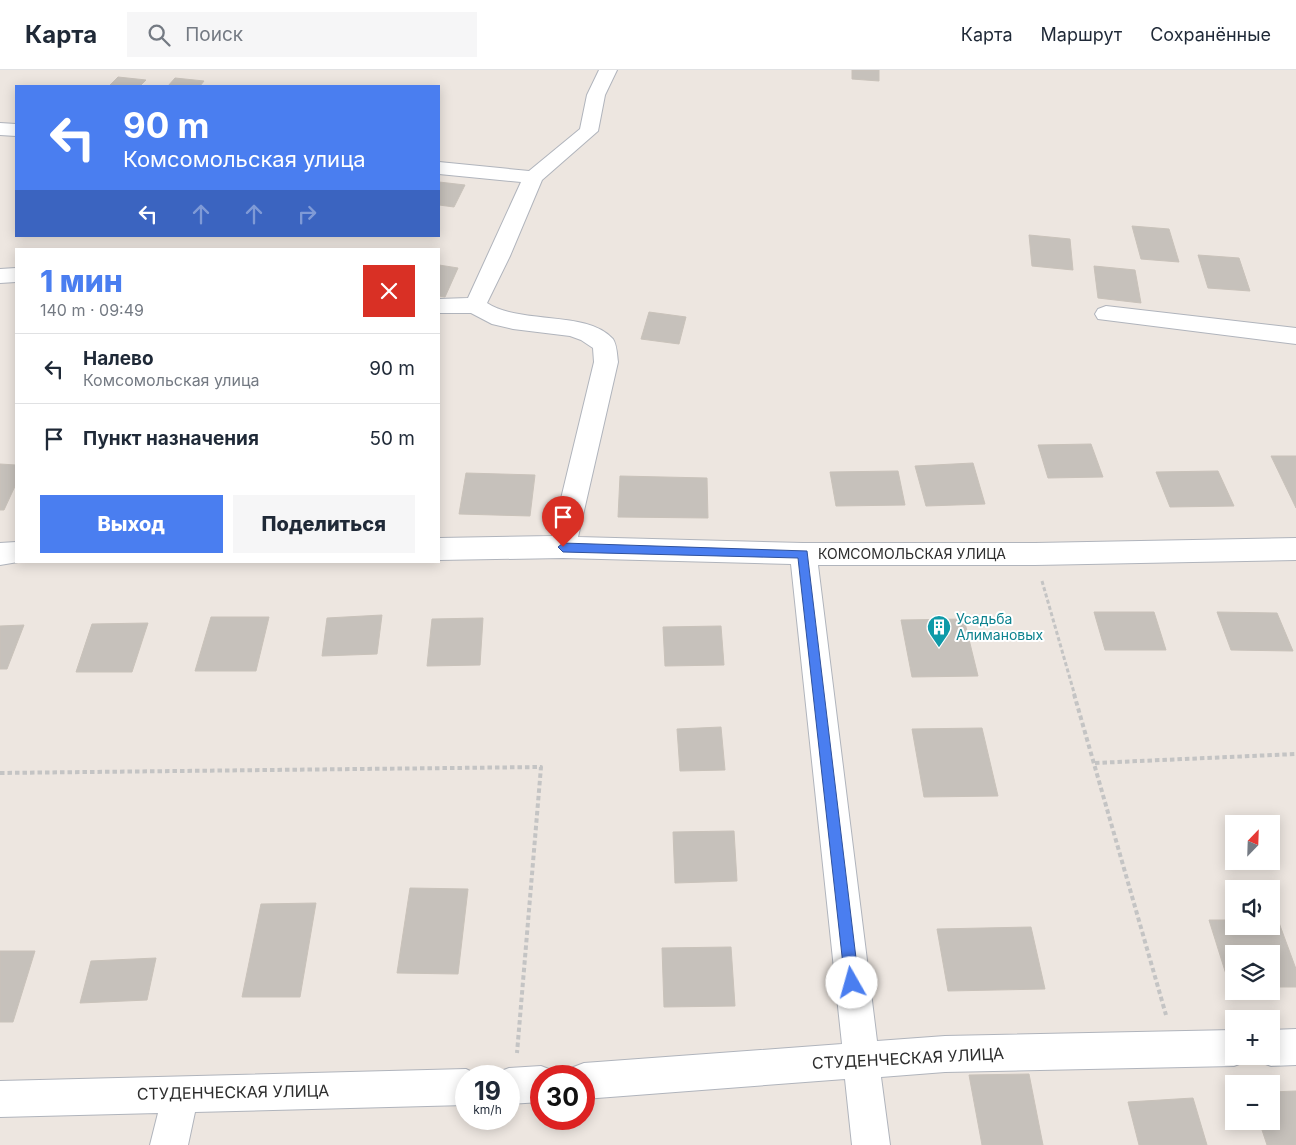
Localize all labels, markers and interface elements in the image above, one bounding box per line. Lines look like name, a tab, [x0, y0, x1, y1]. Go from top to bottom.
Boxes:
search box	[127, 12, 477, 57]
text: Карта	[25, 20, 97, 49]
icon: search	[145, 21, 173, 49]
text: Поиск	[185, 23, 243, 46]
text: Карта	[961, 24, 1013, 45]
text: Маршрут	[1041, 24, 1122, 45]
text: Сохранённые	[1150, 24, 1271, 45]
text: 90 m	[123, 104, 210, 146]
icon: left	[40, 105, 105, 170]
text: Комсомольская улица	[123, 146, 366, 172]
icon: left	[134, 200, 162, 228]
icon: ahead	[187, 200, 215, 228]
icon: ahead	[240, 200, 268, 228]
icon: right	[293, 200, 321, 228]
text: 1 мин	[40, 263, 123, 299]
button: close	[363, 265, 415, 317]
text: 140 m · 09:49	[40, 300, 144, 320]
text: Налево	[83, 347, 154, 370]
icon: left	[40, 355, 68, 383]
text: 90 m	[369, 357, 415, 380]
text: Комсомольская улица	[83, 370, 259, 390]
icon: arrive	[40, 425, 68, 453]
text: Пункт назначения	[83, 427, 259, 450]
text: 50 m	[369, 427, 415, 450]
button: Выход	[40, 495, 223, 553]
button: Поделиться	[233, 495, 415, 553]
pin	[542, 496, 584, 547]
icon: arrive	[549, 503, 577, 531]
street label: КОМСОМОЛЬСКАЯ УЛИЦА	[818, 545, 1006, 562]
place label: Усадьба Алимановых	[956, 610, 1044, 643]
building icon: Усадьба Алимановых	[926, 614, 952, 648]
north arrow	[1225, 815, 1280, 870]
map controls	[1225, 815, 1280, 1130]
button: sound	[1225, 880, 1280, 935]
button: layers	[1225, 945, 1280, 1000]
position arrow	[825, 956, 877, 1008]
button: +	[1225, 1010, 1280, 1065]
street label: СТУДЕНЧЕСКАЯ УЛИЦА	[811, 1043, 1005, 1073]
speed limit sign: 30	[530, 1065, 595, 1130]
button: −	[1225, 1075, 1280, 1130]
text: 19	[474, 1076, 501, 1106]
street label: СТУДЕНЧЕСКАЯ УЛИЦА	[137, 1080, 329, 1104]
text: km/h	[473, 1102, 502, 1117]

